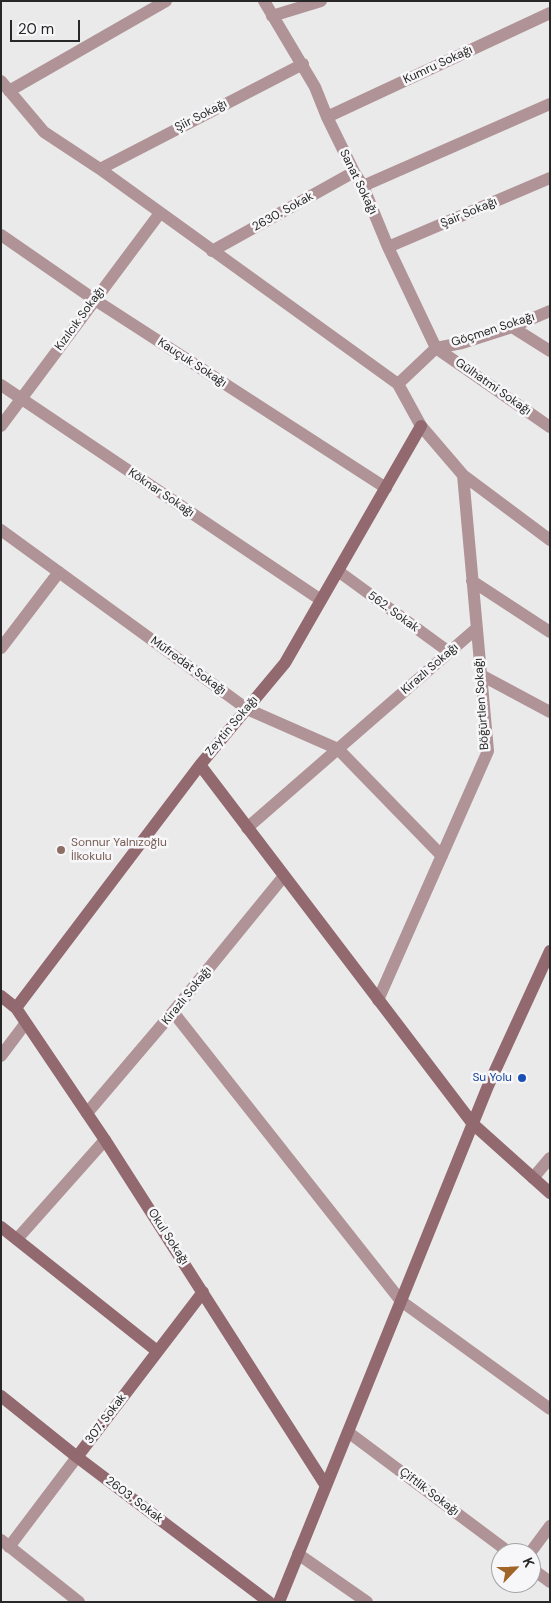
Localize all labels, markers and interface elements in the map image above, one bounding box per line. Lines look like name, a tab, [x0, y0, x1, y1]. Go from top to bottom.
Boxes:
scale bar	[12, 10, 82, 42]
text: 20 m	[18, 19, 54, 39]
street label: Kumru Sokağı	[401, 43, 475, 87]
street label: Şiir Sokağı	[173, 97, 229, 135]
street label: Sanat Sokağı	[336, 147, 380, 217]
street label: 2630. Sokak	[250, 189, 316, 235]
street label: Şair Sokağı	[439, 195, 499, 231]
street label: Kızılcık Sokağı	[52, 284, 108, 354]
street label: Göçmen Sokağı	[450, 310, 536, 350]
street label: Kauçuk Sokağı	[155, 335, 229, 391]
street label: Gülhatmi Sokağı	[452, 355, 534, 419]
street label: Köknar Sokağı	[125, 466, 197, 520]
street label: 562. Sokak	[365, 589, 421, 635]
street label: Müfredat Sokağı	[147, 634, 229, 698]
street label: Kirazlı Sokağı	[399, 640, 461, 698]
street label: Böğürtlen Sokağı	[472, 657, 492, 751]
street label: Zeytin Sokağı	[203, 693, 261, 759]
place label: Sonnur Yalnızoğlu İlkokulu	[71, 836, 167, 864]
marker: Sonnur Yalnızoğlu İlkokulu	[55, 844, 67, 856]
street label: Kirazlı Sokağı	[159, 964, 215, 1028]
place label: Su Yolu	[472, 1071, 512, 1085]
marker: Su Yolu	[516, 1072, 528, 1084]
street label: Okul Sokağı	[145, 1206, 191, 1268]
street label: 307. Sokak	[82, 1391, 130, 1447]
street label: Çiftlik Sokağı	[396, 1465, 462, 1519]
street label: 2603. Sokak	[103, 1474, 165, 1526]
north arrow	[491, 1543, 541, 1593]
text: K	[519, 1554, 539, 1570]

